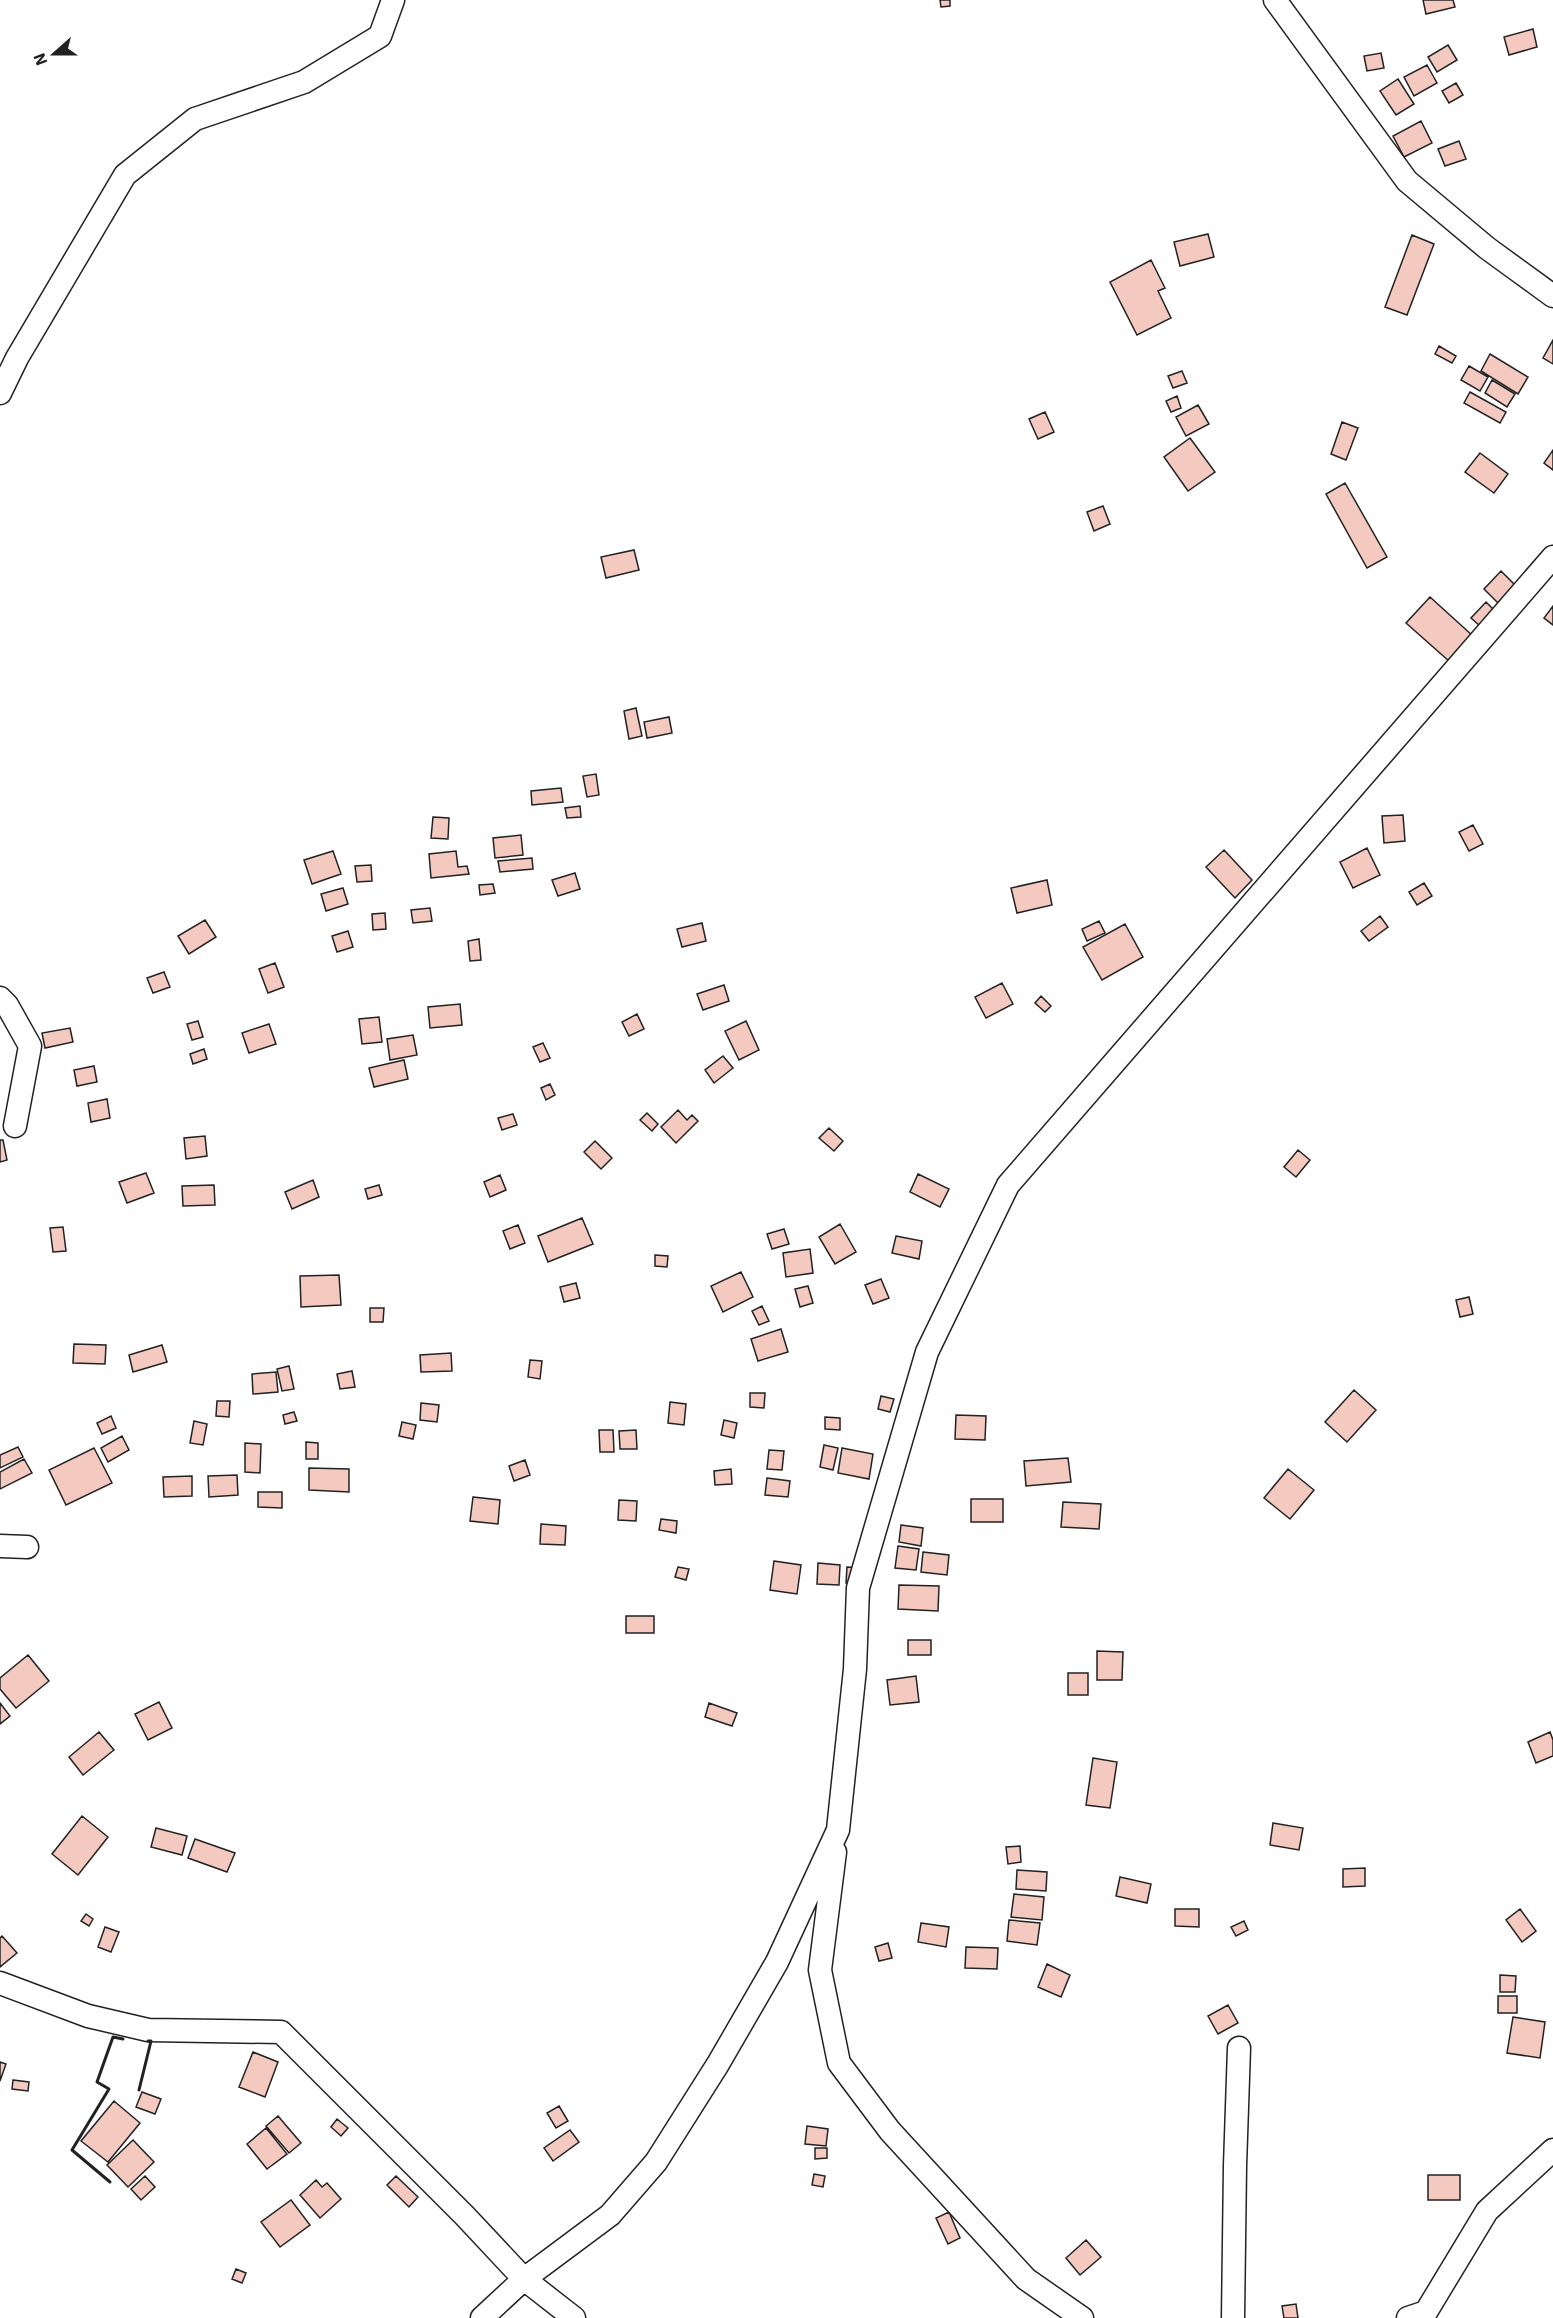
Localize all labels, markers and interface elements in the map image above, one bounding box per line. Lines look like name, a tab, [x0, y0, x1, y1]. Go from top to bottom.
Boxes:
north arrow	[24, 24, 84, 84]
text: N	[29, 50, 51, 68]

